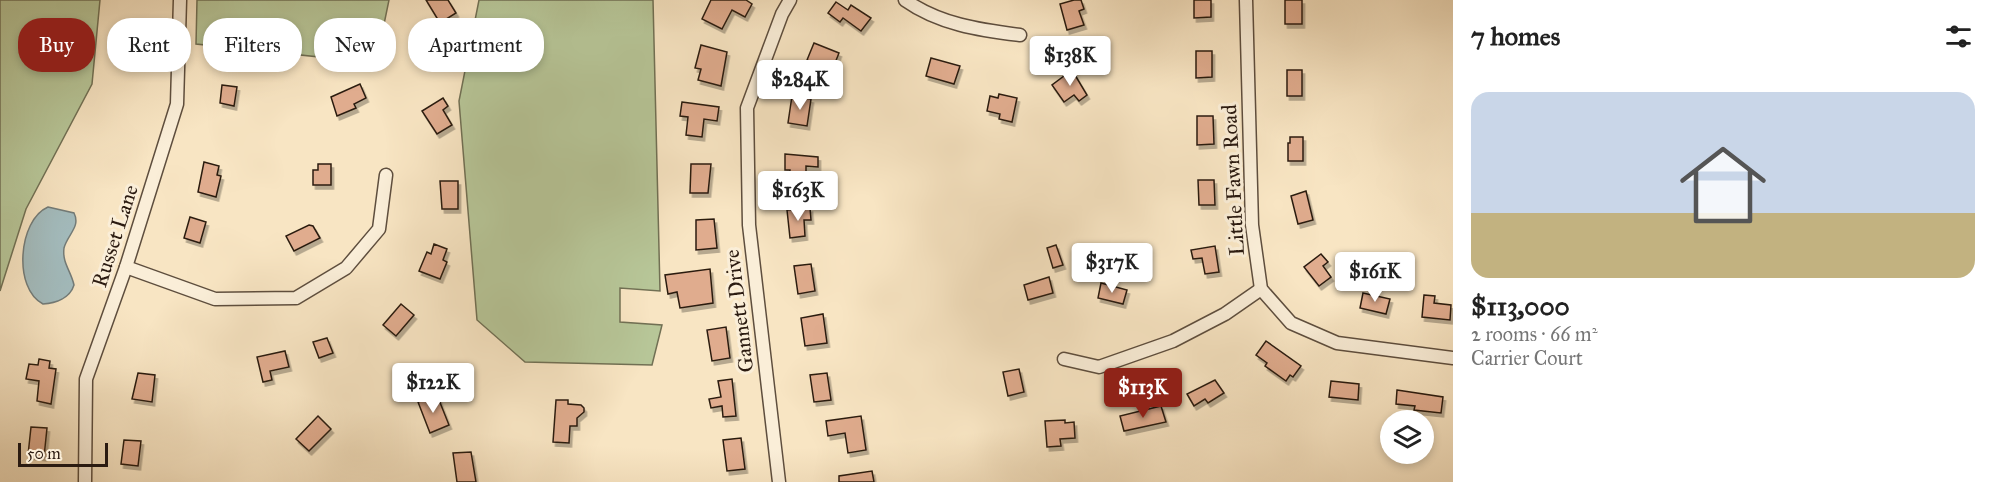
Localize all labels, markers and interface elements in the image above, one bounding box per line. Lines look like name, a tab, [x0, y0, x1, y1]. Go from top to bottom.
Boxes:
chip: Buy	[18, 18, 95, 72]
chip: Rent	[107, 18, 191, 72]
chip: Filters	[203, 18, 302, 72]
chip: New	[314, 18, 396, 72]
chip: Apartment	[408, 18, 544, 72]
text: 7 homes	[1471, 20, 1560, 52]
icon: filters	[1942, 20, 1975, 53]
pin: $138K	[1028, 36, 1112, 87]
text: $138K	[1044, 43, 1096, 67]
pin: $284K	[758, 60, 842, 111]
text: $284K	[771, 67, 829, 91]
street label: Little Fawn Road	[1216, 103, 1250, 256]
icon: home	[1669, 131, 1777, 239]
pin: $163K	[756, 171, 840, 222]
text: $163K	[772, 178, 824, 202]
street label: Russet Lane	[86, 181, 144, 291]
pin: $317K	[1070, 243, 1154, 294]
street label: Gannett Drive	[719, 248, 759, 374]
text: $317K	[1086, 250, 1138, 274]
pin: $161K	[1333, 252, 1417, 303]
text: $161K	[1349, 259, 1401, 283]
text: $113,000	[1471, 290, 1570, 322]
text: 2 rooms · 66 m²	[1471, 322, 1597, 346]
text: Carrier Court	[1471, 346, 1583, 370]
pin: $122K	[391, 363, 475, 414]
pin: $113K	[1101, 368, 1185, 419]
text: $122K	[406, 370, 460, 394]
text: $113K	[1118, 375, 1168, 399]
map controls	[1380, 410, 1434, 464]
button: layers	[1380, 410, 1434, 464]
scale bar	[18, 440, 108, 468]
text: 50 m	[27, 444, 61, 463]

